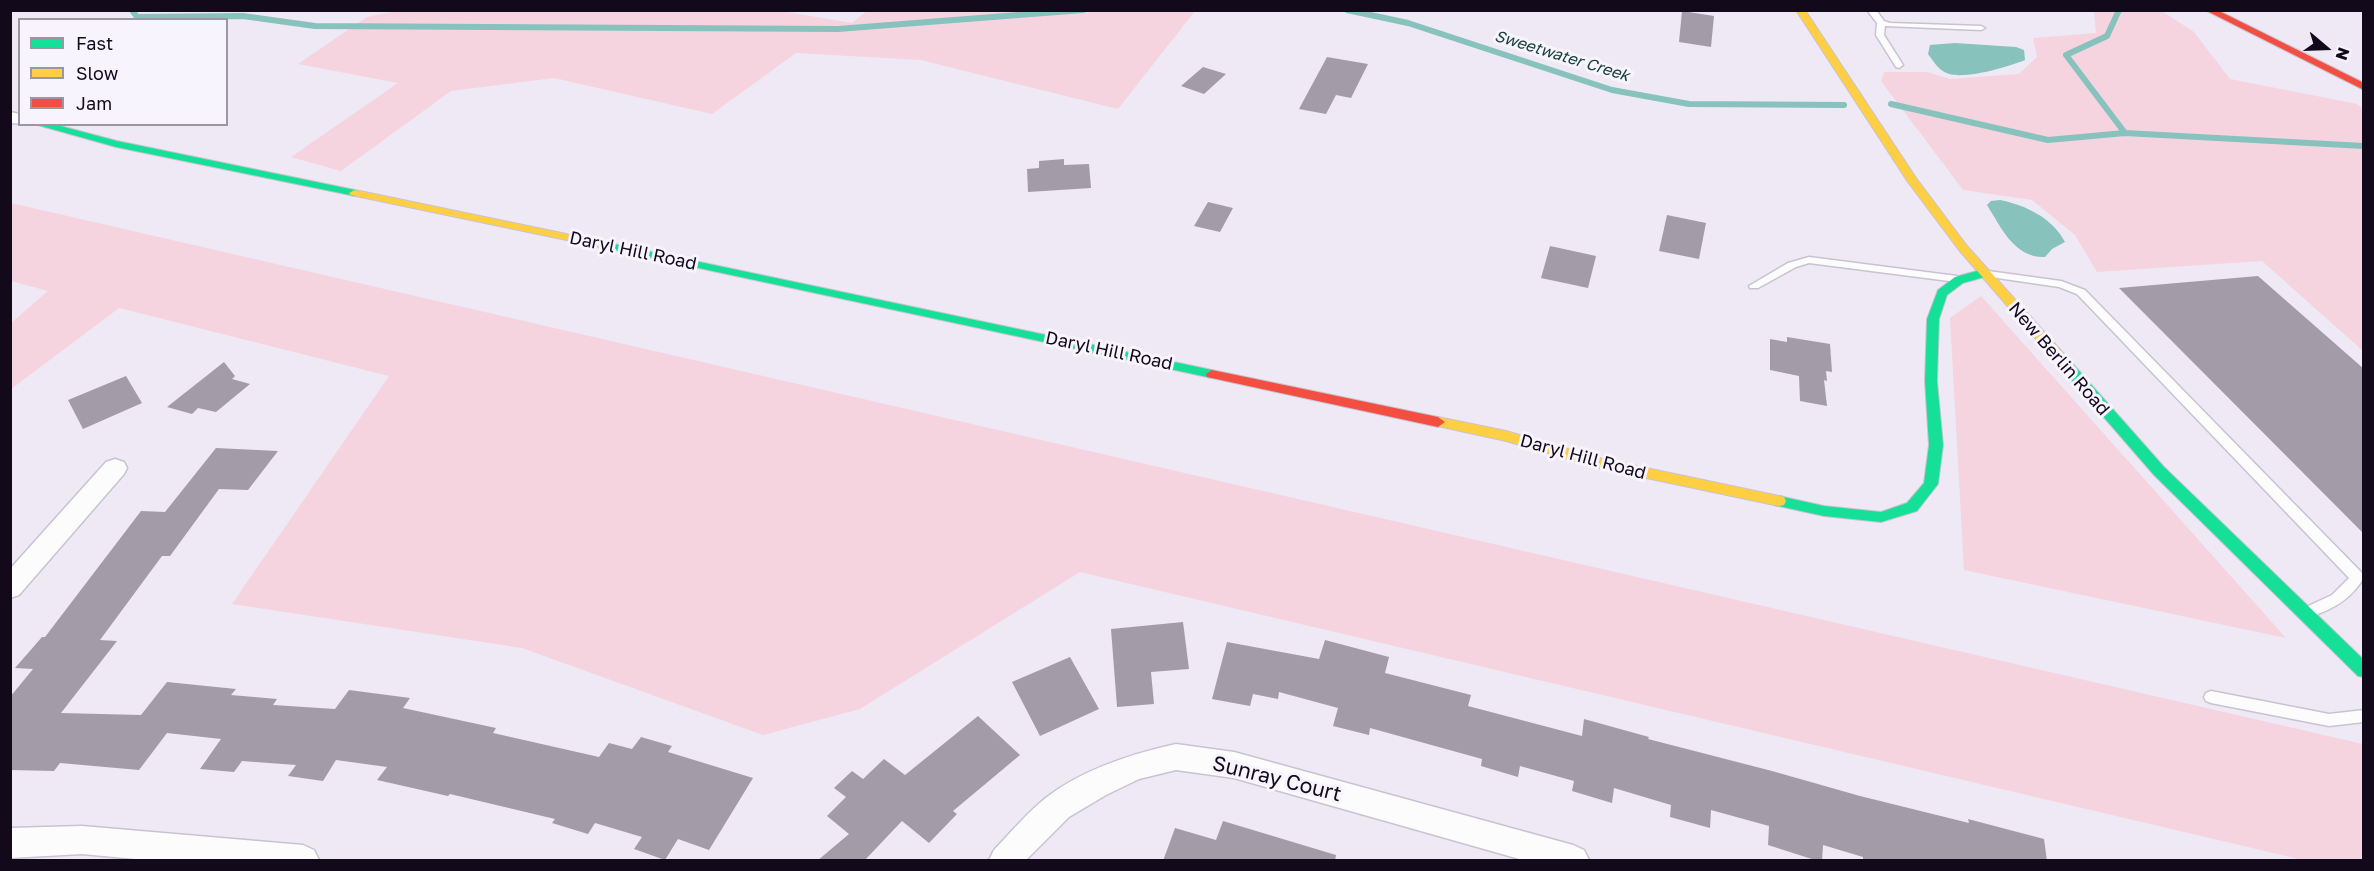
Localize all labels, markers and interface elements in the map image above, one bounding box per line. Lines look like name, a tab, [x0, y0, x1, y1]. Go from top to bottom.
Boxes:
legend	[18, 18, 228, 126]
north arrow	[2296, 18, 2356, 78]
water label: Sweetwater Creek	[1492, 26, 1632, 86]
text: Fast	[76, 32, 113, 54]
text: N	[2332, 45, 2354, 63]
text: Slow	[76, 62, 118, 84]
text: Jam	[76, 92, 112, 114]
street label: Daryl Hill Road	[568, 227, 698, 275]
street label: New Berlin Road	[2004, 298, 2114, 420]
street label: Daryl Hill Road	[1044, 327, 1174, 375]
street label: Daryl Hill Road	[1518, 430, 1648, 484]
street label: Sunray Court	[1210, 751, 1344, 807]

